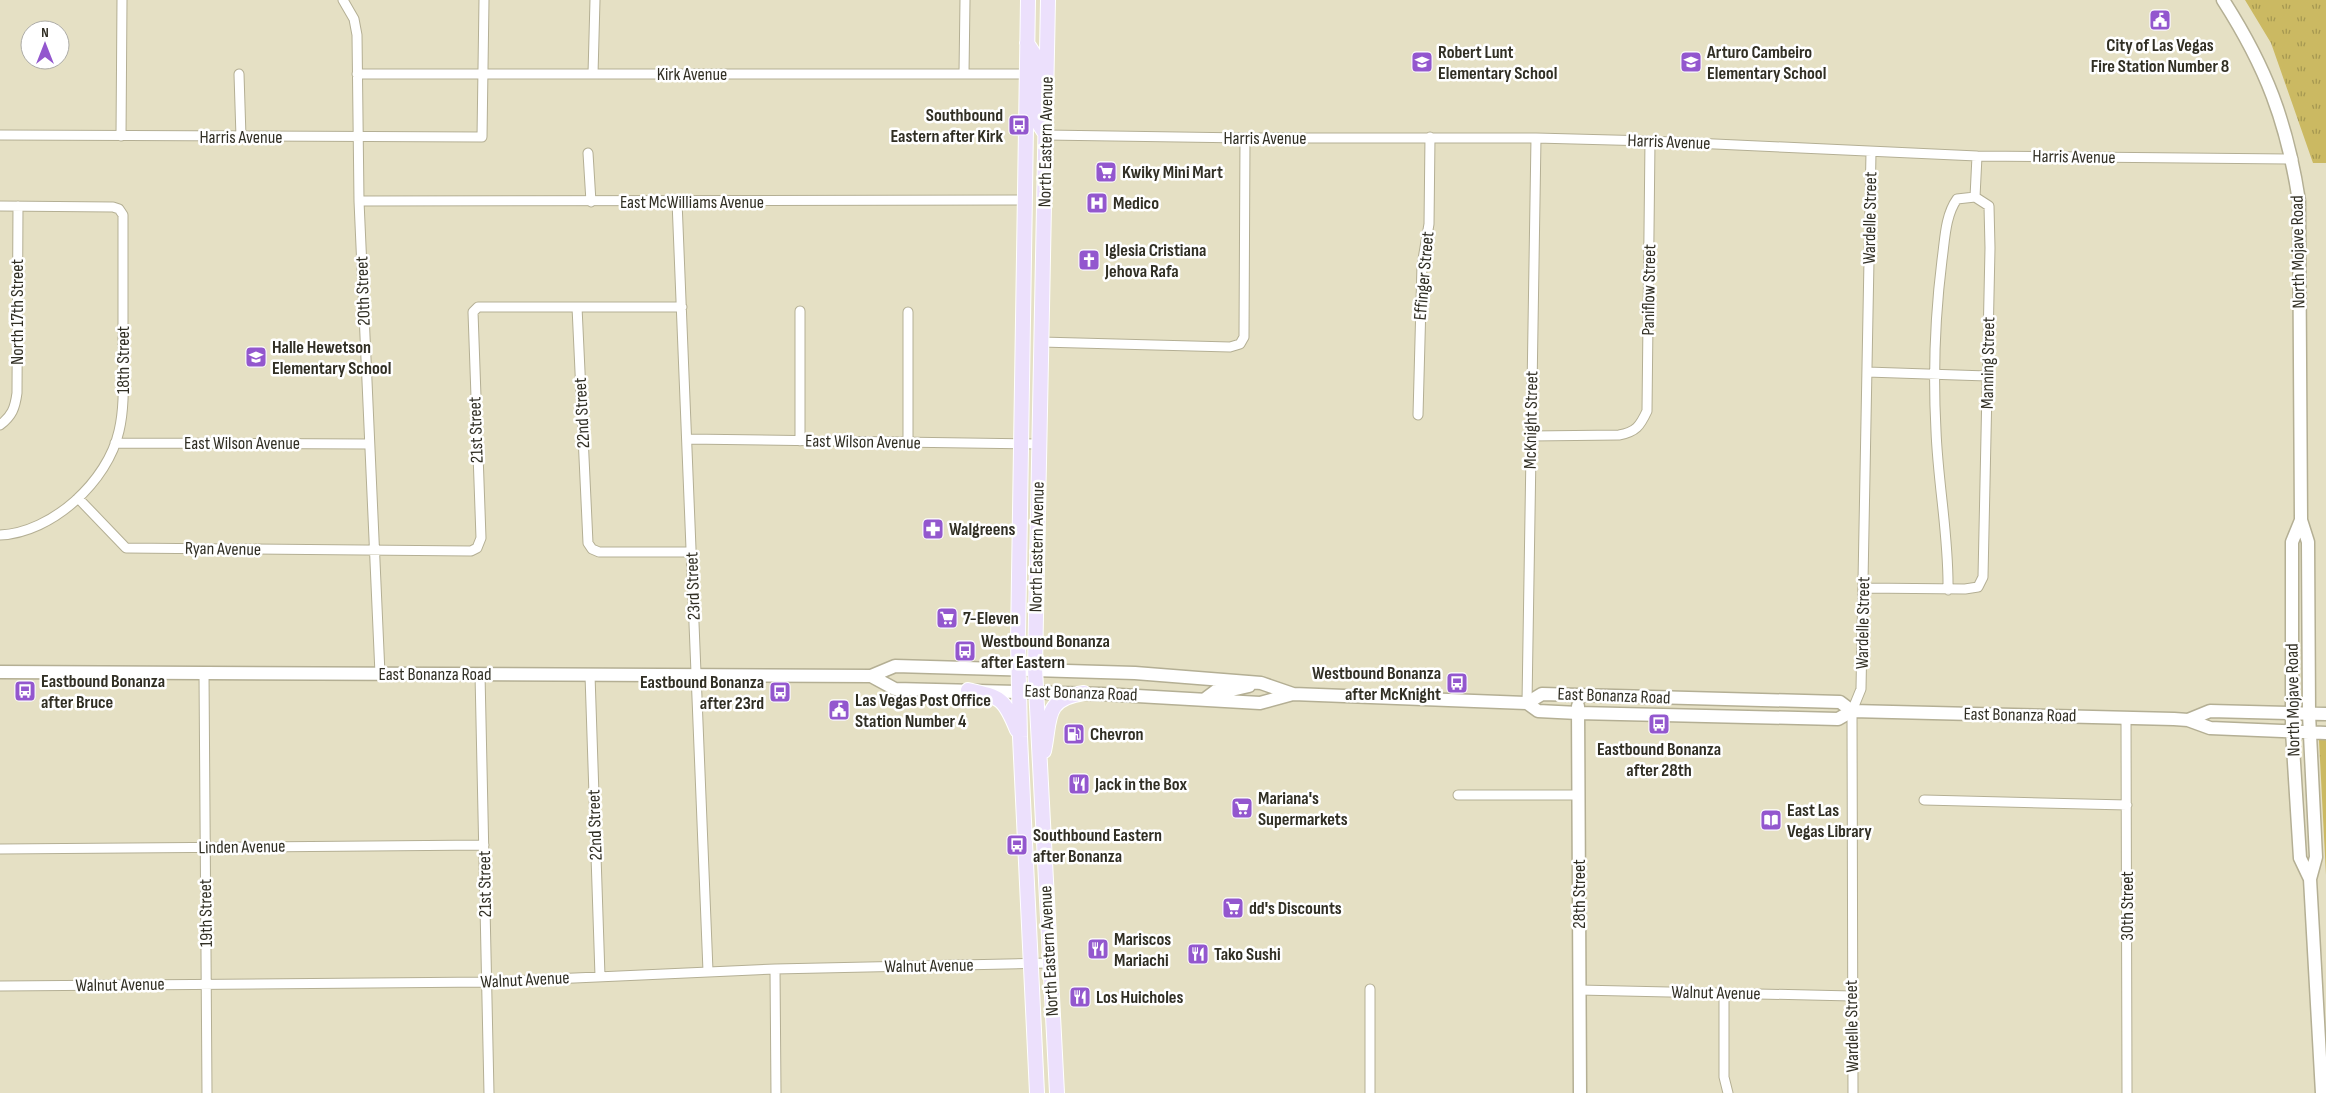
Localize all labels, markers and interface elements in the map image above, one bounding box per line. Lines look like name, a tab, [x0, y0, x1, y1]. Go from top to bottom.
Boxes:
public building icon: City of Las Vegas Fire Station Number 8	[2148, 8, 2172, 32]
north arrow	[20, 20, 70, 70]
text: N	[41, 24, 49, 41]
place label: City of Las Vegas Fire Station Number 8	[2091, 35, 2229, 77]
place label: Robert Lunt Elementary School	[1438, 42, 1557, 84]
place label: Arturo Cambeiro Elementary School	[1706, 42, 1826, 84]
school or university icon: Robert Lunt Elementary School	[1410, 50, 1434, 74]
school or university icon: Arturo Cambeiro Elementary School	[1679, 50, 1703, 74]
street label: Kirk Avenue	[657, 64, 727, 85]
street label: North Eastern Avenue	[1034, 76, 1058, 208]
place label: Southbound Eastern after Kirk	[890, 105, 1003, 147]
bus stop icon: Southbound Eastern after Kirk	[1007, 113, 1031, 137]
street label: Harris Avenue	[199, 127, 283, 148]
street label: Harris Avenue	[1223, 128, 1307, 149]
street label: Harris Avenue	[1627, 130, 1711, 154]
street label: Harris Avenue	[2032, 146, 2116, 168]
supermarket icon: Kwiky Mini Mart	[1094, 160, 1118, 184]
place label: Kwiky Mini Mart	[1122, 162, 1223, 183]
street label: Wardelle Street	[1859, 171, 1881, 264]
hospital icon: Medico	[1085, 191, 1109, 215]
street label: East McWilliams Avenue	[620, 192, 764, 213]
place label: Medico	[1113, 193, 1159, 214]
street label: North Mojave Road	[2287, 195, 2309, 309]
street label: Effinger Street	[1410, 230, 1438, 321]
place label: Iglesia Cristiana Jehova Rafa	[1104, 240, 1206, 282]
street label: Paniflow Street	[1638, 244, 1660, 336]
church icon: Iglesia Cristiana Jehova Rafa	[1077, 248, 1101, 272]
street label: 20th Street	[351, 255, 375, 326]
street label: North 17th Street	[7, 259, 28, 365]
street label: Manning Street	[1977, 316, 1999, 409]
street label: 18th Street	[113, 325, 134, 394]
place label: Halle Hewetson Elementary School	[272, 337, 391, 379]
school or university icon: Halle Hewetson Elementary School	[244, 345, 268, 369]
street label: McKnight Street	[1520, 370, 1542, 469]
street label: 22nd Street	[570, 377, 594, 449]
street label: 21st Street	[464, 396, 488, 464]
street label: East Wilson Avenue	[805, 430, 921, 454]
street label: East Wilson Avenue	[184, 433, 300, 454]
street label: North Eastern Avenue	[1025, 481, 1049, 613]
pharmacy icon: Walgreens	[921, 517, 945, 541]
place label: Walgreens	[949, 519, 1015, 540]
street label: Ryan Avenue	[185, 538, 261, 560]
street label: 23rd Street	[681, 551, 705, 620]
street label: Wardelle Street	[1852, 576, 1874, 669]
supermarket icon: 7-Eleven	[935, 606, 959, 630]
place label: 7-Eleven	[963, 608, 1019, 629]
place label: Westbound Bonanza after Eastern	[981, 631, 1110, 673]
bus stop icon: Westbound Bonanza after Eastern	[953, 639, 977, 663]
street label: North Mojave Road	[2282, 643, 2304, 757]
place label: Westbound Bonanza after McKnight	[1312, 663, 1441, 705]
street label: East Bonanza Road	[379, 664, 491, 685]
place label: Eastbound Bonanza after Bruce	[41, 671, 165, 713]
bus stop icon: Westbound Bonanza after McKnight	[1445, 671, 1469, 695]
place label: Eastbound Bonanza after 23rd	[640, 672, 764, 714]
bus stop icon: Eastbound Bonanza after Bruce	[13, 679, 37, 703]
bus stop icon: Eastbound Bonanza after 23rd	[768, 680, 792, 704]
street label: East Bonanza Road	[1024, 681, 1138, 705]
street label: East Bonanza Road	[1557, 684, 1671, 708]
place label: Las Vegas Post Office Station Number 4	[855, 690, 991, 732]
public building icon: Las Vegas Post Office Station Number 4	[827, 698, 851, 722]
street label: East Bonanza Road	[1963, 704, 2077, 726]
bus stop icon: Eastbound Bonanza after 28th	[1647, 712, 1671, 736]
fuel station icon: Chevron	[1062, 722, 1086, 746]
place label: Chevron	[1090, 724, 1144, 745]
place label: Eastbound Bonanza after 28th	[1597, 739, 1721, 781]
restaurant icon: Jack in the Box	[1067, 772, 1091, 796]
place label: Jack in the Box	[1094, 774, 1187, 795]
place label: Mariana's Supermarkets	[1258, 788, 1348, 830]
street label: 22nd Street	[583, 789, 607, 861]
supermarket icon: Mariana's Supermarkets	[1230, 796, 1254, 820]
place label: East Las Vegas Library	[1787, 800, 1872, 842]
library icon: East Las Vegas Library	[1759, 808, 1783, 832]
place label: Southbound Eastern after Bonanza	[1033, 825, 1162, 867]
bus stop icon: Southbound Eastern after Bonanza	[1005, 833, 1029, 857]
street label: Linden Avenue	[198, 836, 286, 858]
street label: 21st Street	[474, 850, 496, 917]
street label: 28th Street	[1569, 859, 1590, 929]
street label: 30th Street	[2117, 871, 2138, 941]
street label: 19th Street	[195, 878, 217, 947]
street label: North Eastern Avenue	[1035, 885, 1063, 1017]
supermarket icon: dd's Discounts	[1221, 896, 1245, 920]
place label: dd's Discounts	[1249, 898, 1342, 919]
place label: Mariscos Mariachi	[1114, 929, 1171, 971]
restaurant icon: Mariscos Mariachi	[1086, 937, 1110, 961]
restaurant icon: Tako Sushi	[1186, 942, 1210, 966]
place label: Tako Sushi	[1214, 944, 1281, 965]
street label: Walnut Avenue	[884, 955, 974, 977]
street label: Walnut Avenue	[480, 967, 570, 993]
street label: Walnut Avenue	[75, 974, 165, 996]
street label: Wardelle Street	[1841, 979, 1863, 1072]
street label: Walnut Avenue	[1671, 982, 1761, 1004]
restaurant icon: Los Huicholes	[1068, 985, 1092, 1009]
place label: Los Huicholes	[1096, 987, 1183, 1008]

